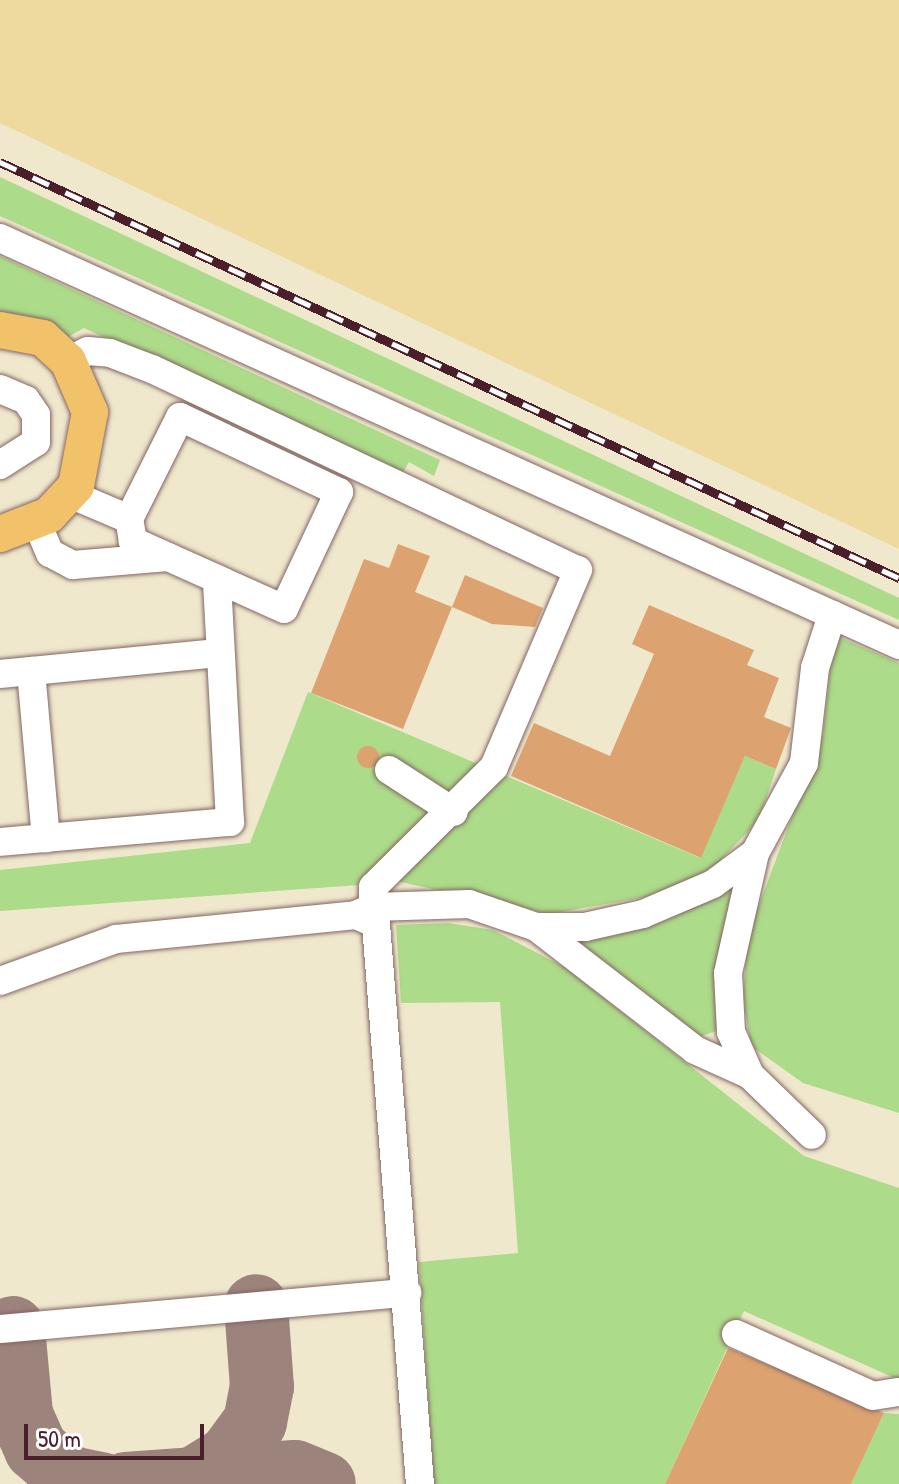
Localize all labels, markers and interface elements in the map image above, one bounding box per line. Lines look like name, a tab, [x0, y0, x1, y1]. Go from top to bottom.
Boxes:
scale bar	[28, 1408, 208, 1458]
text: 50 m	[38, 1422, 81, 1454]

